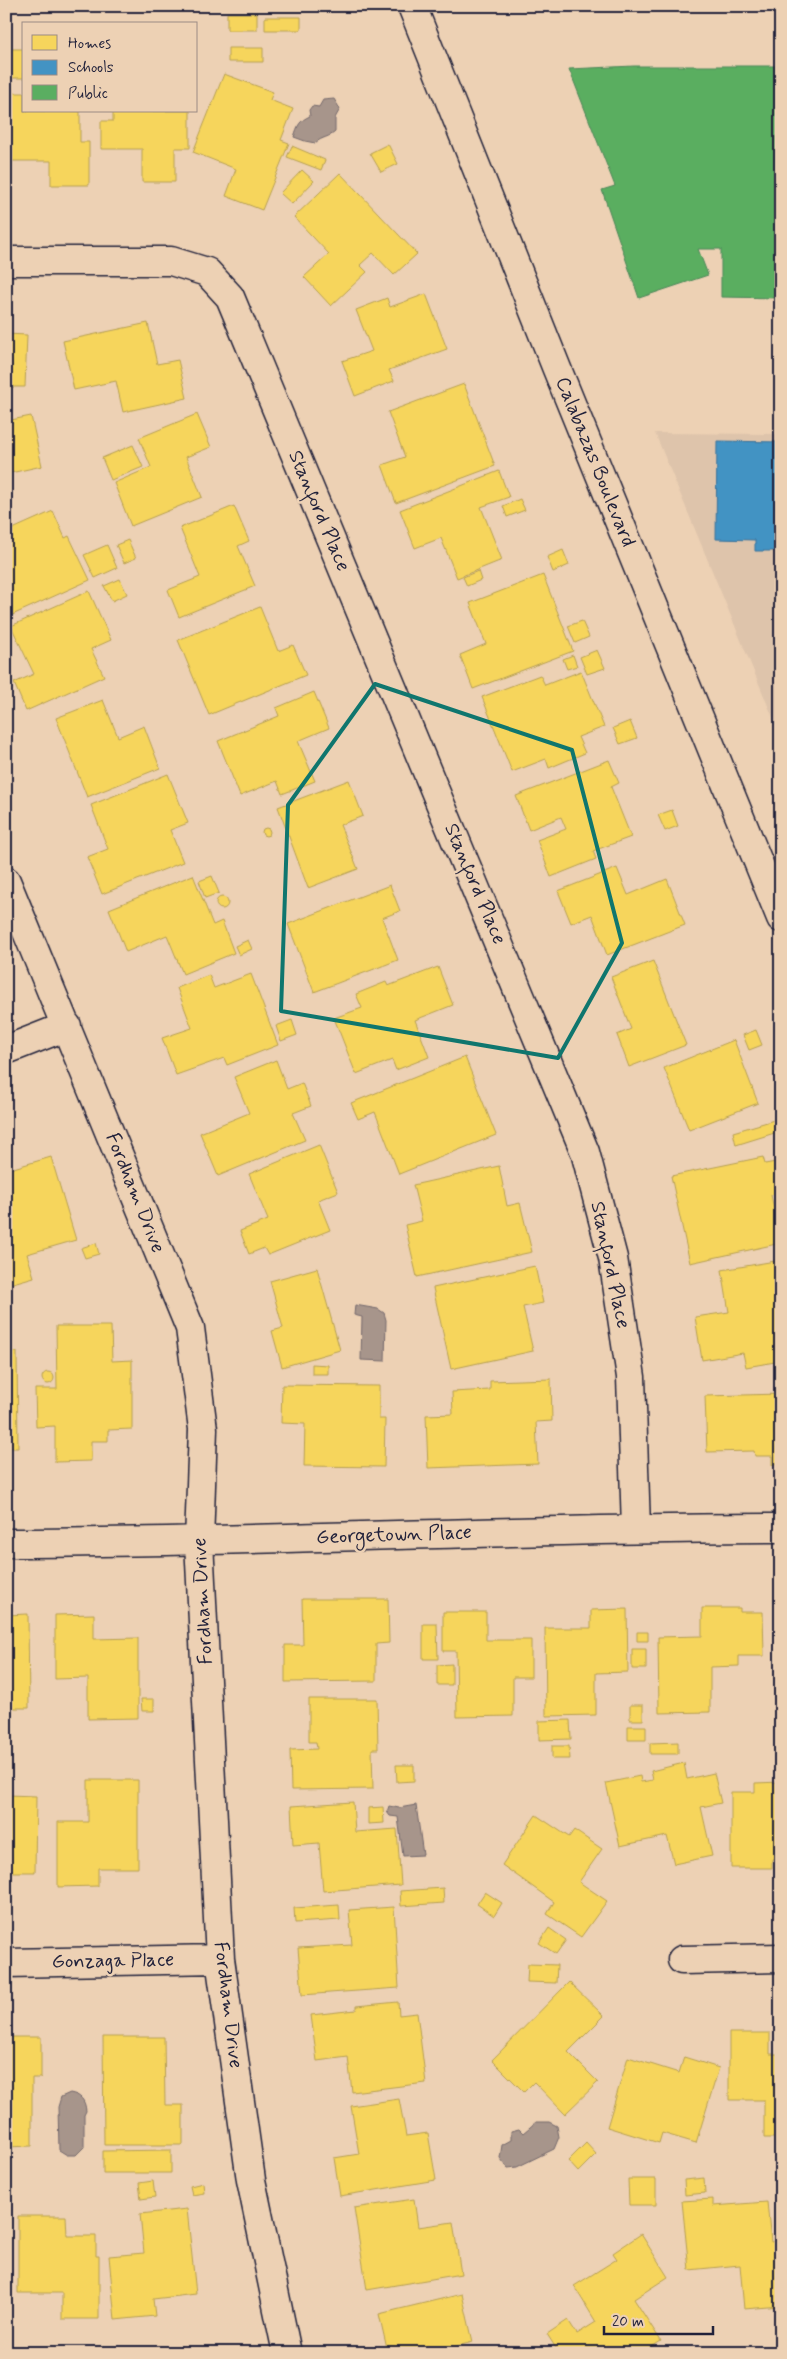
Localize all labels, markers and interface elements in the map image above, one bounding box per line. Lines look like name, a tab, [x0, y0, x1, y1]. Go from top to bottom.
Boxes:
legend	[22, 22, 198, 112]
text: Homes	[68, 34, 111, 54]
text: Schools	[68, 58, 114, 78]
text: Public	[68, 84, 108, 104]
street label: Calabazas Boulevard	[549, 373, 641, 551]
street label: Stanford Place	[280, 446, 357, 576]
street label: Stanford Place	[436, 819, 513, 949]
street label: Fordham Drive	[99, 1129, 171, 1257]
street label: Stanford Place	[581, 1199, 637, 1331]
street label: Georgetown Place	[316, 1519, 472, 1552]
street label: Fordham Drive	[186, 1537, 220, 1665]
street label: Fordham Drive	[207, 1940, 249, 2070]
street label: Gonzaga Place	[52, 1946, 174, 1976]
scale bar	[604, 2304, 713, 2336]
text: 20 m	[612, 2312, 644, 2332]

